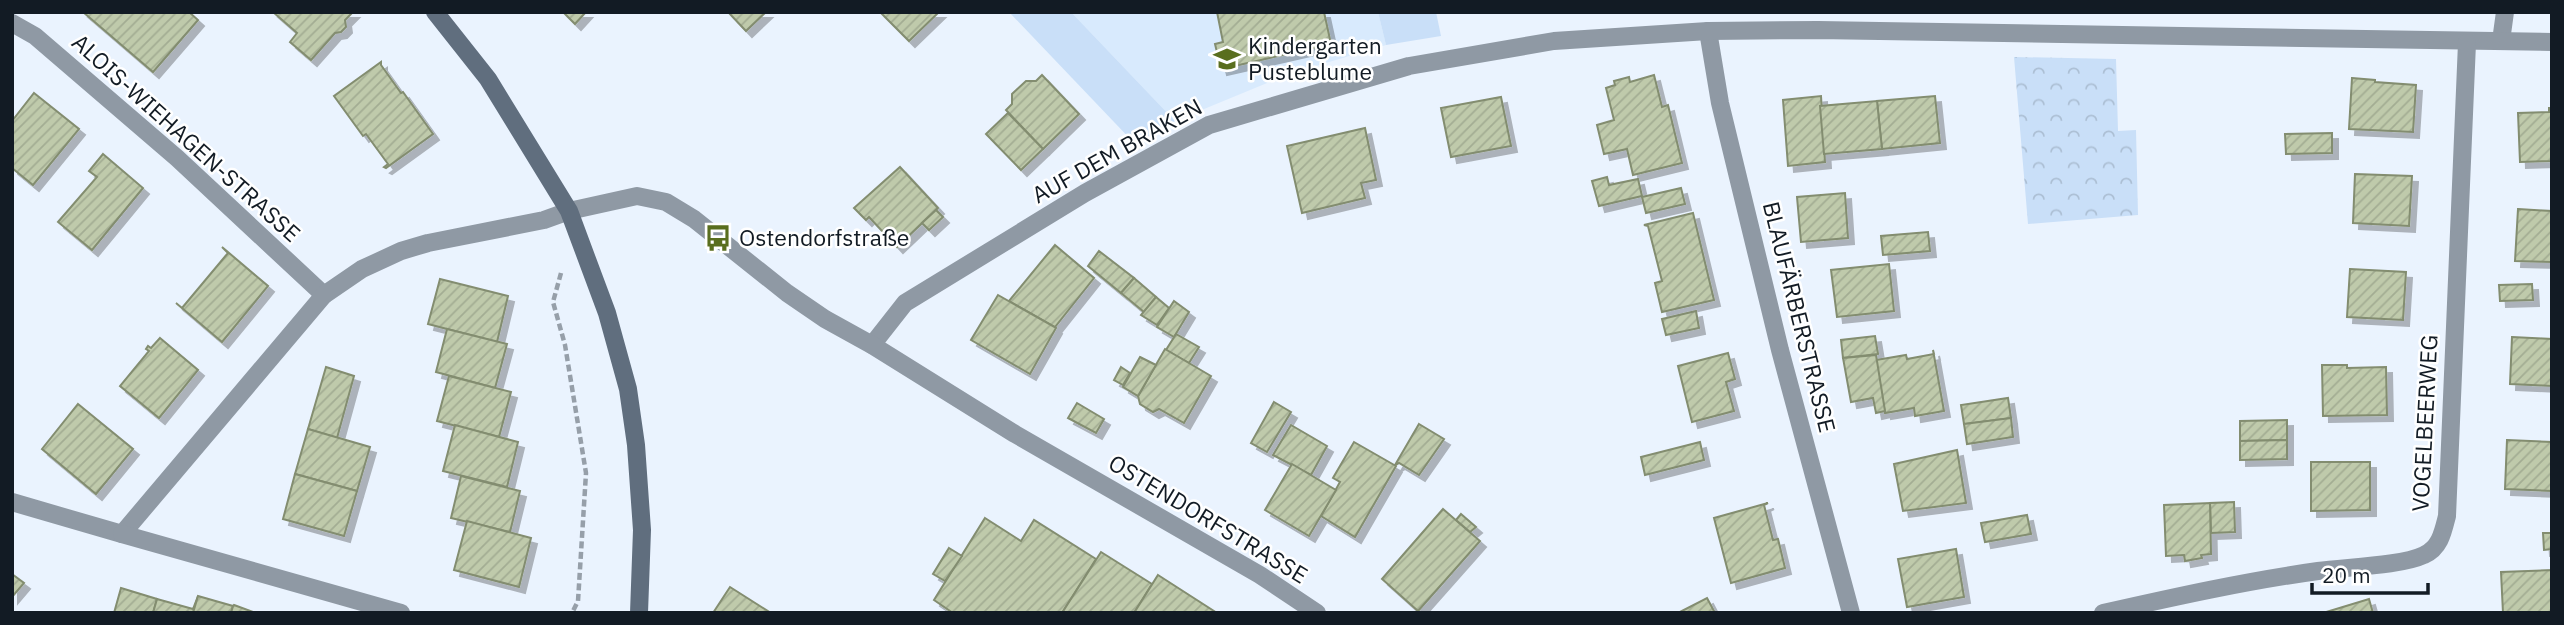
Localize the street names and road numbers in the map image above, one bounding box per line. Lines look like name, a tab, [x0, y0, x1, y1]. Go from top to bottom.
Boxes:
street label: ALOIS-WIEHAGEN-STRASSE	[66, 27, 307, 248]
street label: AUF DEM BRAKEN	[1026, 91, 1207, 209]
street label: BLAUFÄRBERSTRASSE	[1757, 198, 1843, 435]
street label: VOGELBEERWEG	[2404, 334, 2444, 512]
street label: OSTENDORFSTRASSE	[1103, 447, 1314, 589]

